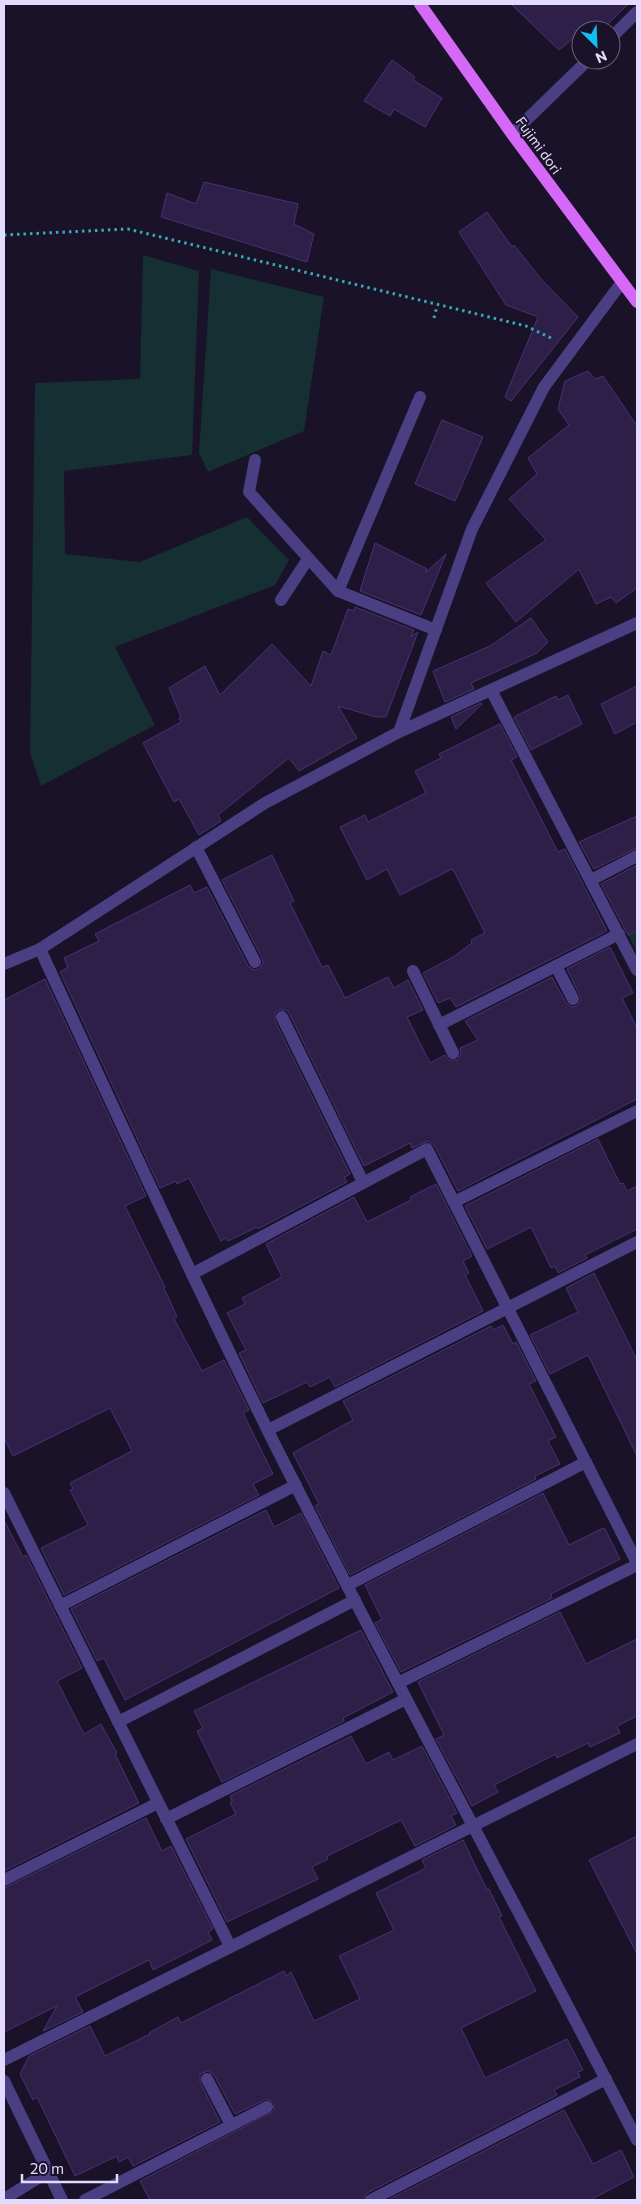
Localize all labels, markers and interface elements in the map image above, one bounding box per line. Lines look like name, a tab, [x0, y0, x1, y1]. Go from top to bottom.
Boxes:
north arrow	[571, 20, 621, 70]
text: N	[593, 47, 610, 67]
street label: Fujimi dori	[512, 113, 566, 177]
scale bar	[22, 2152, 118, 2184]
text: 20 m	[30, 2159, 64, 2177]

